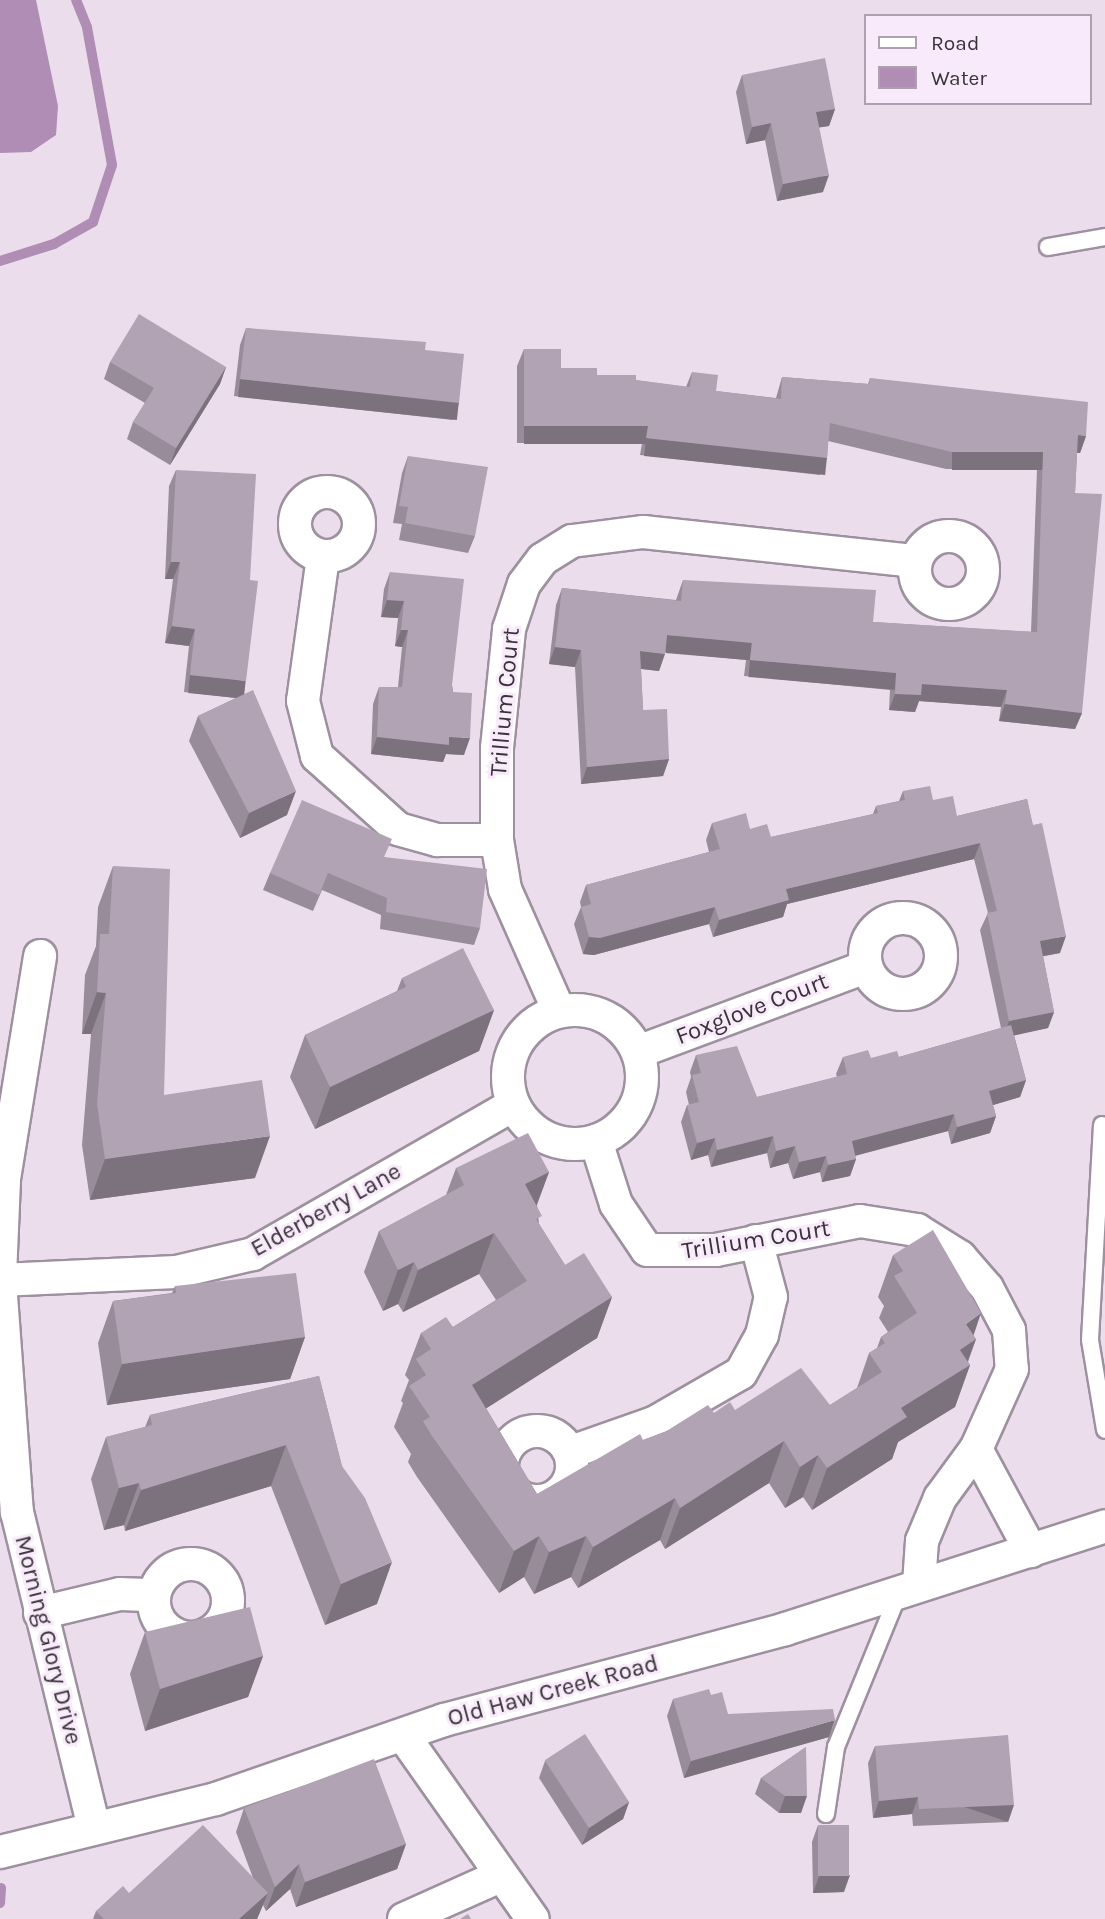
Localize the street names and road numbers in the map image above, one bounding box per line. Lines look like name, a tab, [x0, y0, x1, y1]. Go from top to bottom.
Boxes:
street label: Trillium Court	[484, 626, 526, 778]
street label: Foxglove Court	[672, 967, 832, 1051]
street label: Elderberry Lane	[246, 1157, 406, 1263]
street label: Trillium Court	[680, 1214, 832, 1266]
street label: Morning Glory Drive	[8, 1533, 88, 1747]
street label: Old Haw Creek Road	[444, 1649, 662, 1733]

